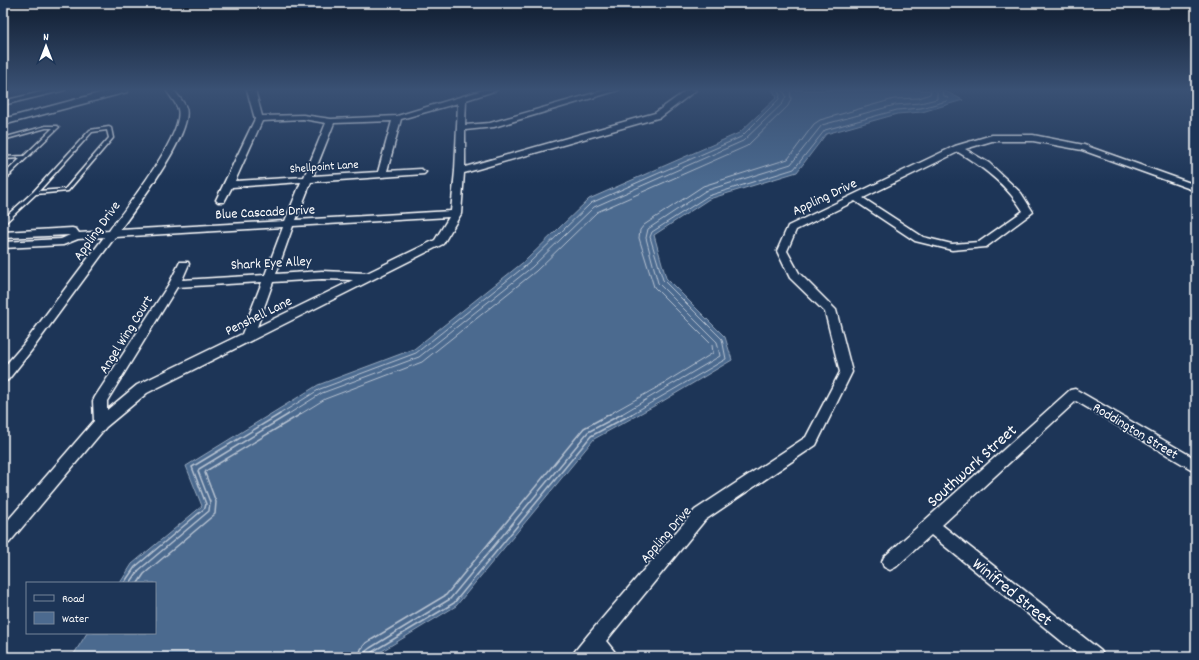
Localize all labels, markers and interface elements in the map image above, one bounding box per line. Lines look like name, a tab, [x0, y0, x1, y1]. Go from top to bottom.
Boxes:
north arrow	[26, 26, 66, 66]
text: N	[43, 30, 49, 46]
street label: Shellpoint Lane	[289, 157, 359, 178]
street label: Appling Drive	[789, 174, 860, 222]
street label: Appling Drive	[69, 197, 126, 265]
street label: Blue Cascade Drive	[215, 200, 315, 226]
street label: Shark Eye Alley	[230, 252, 312, 276]
street label: Angel Wing Court	[95, 292, 159, 378]
street label: Penshell Lane	[222, 292, 296, 342]
street label: Roddington Street	[1088, 398, 1181, 465]
street label: Southwark Street	[923, 420, 1023, 514]
street label: Appling Drive	[636, 503, 697, 568]
street label: Winifred Street	[966, 554, 1056, 633]
legend	[26, 582, 156, 634]
text: Road	[62, 591, 84, 608]
text: Water	[62, 611, 89, 628]

